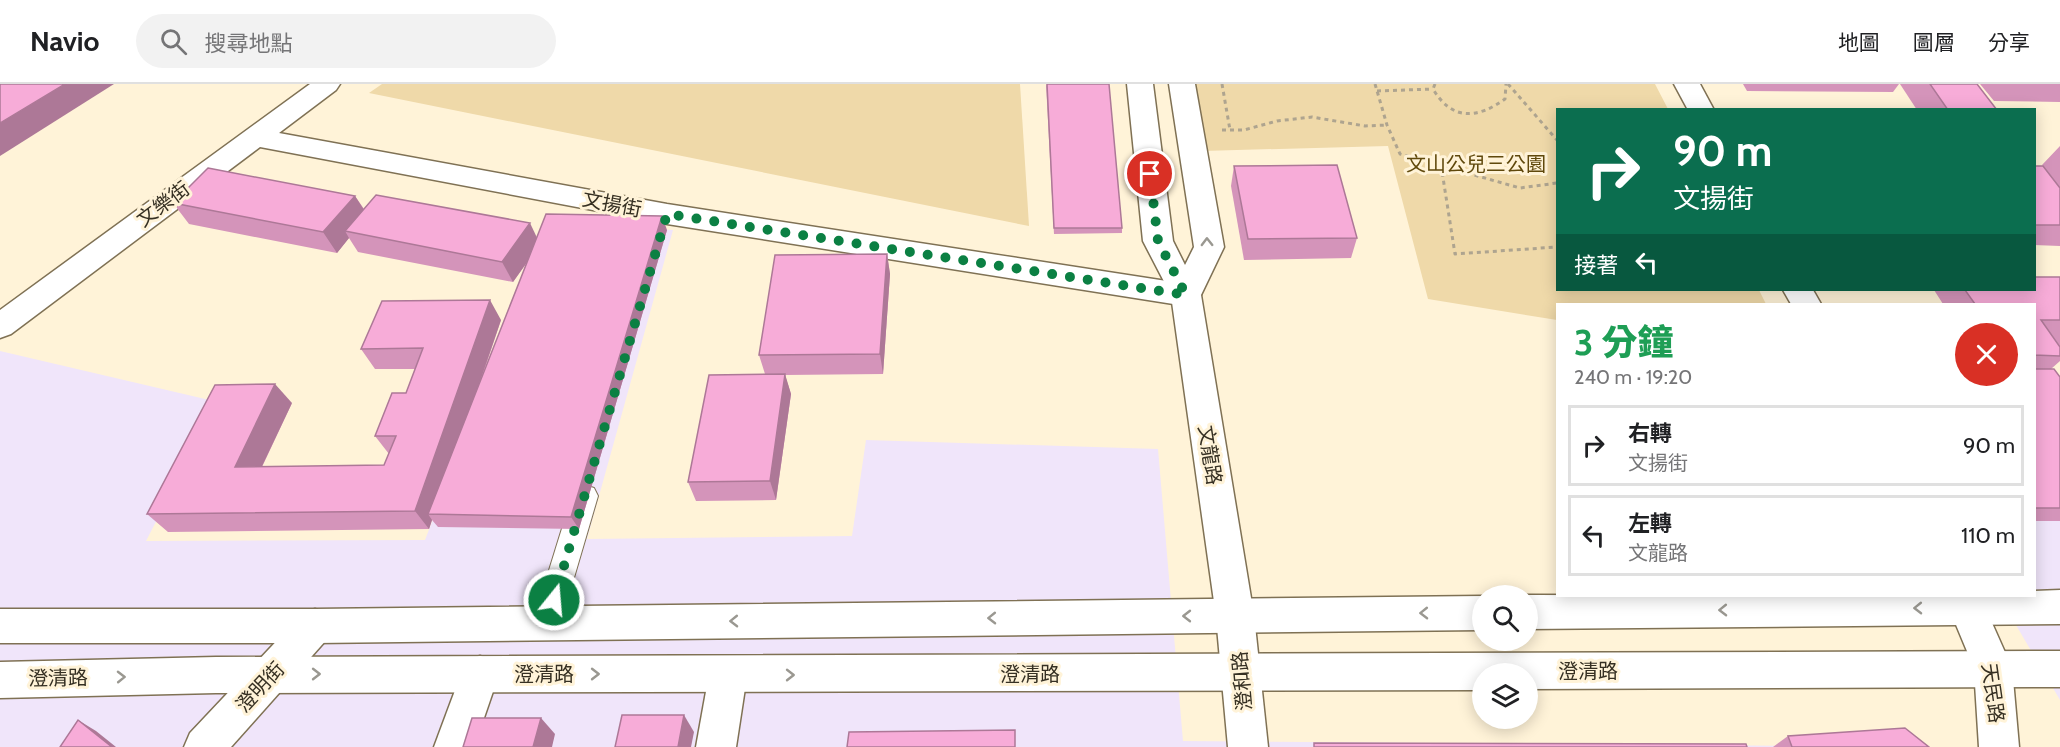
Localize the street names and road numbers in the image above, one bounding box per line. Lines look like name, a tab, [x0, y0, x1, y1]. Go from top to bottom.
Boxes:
street label: 文樂街	[132, 176, 194, 232]
street label: 文揚街	[580, 186, 644, 222]
street label: 文龍路	[1193, 423, 1227, 487]
street label: 澄和路	[1227, 650, 1257, 712]
street label: 澄明街	[231, 657, 289, 717]
street label: 澄清路	[1558, 659, 1618, 683]
street label: 澄清路	[514, 662, 574, 686]
street label: 澄清路	[1000, 662, 1060, 686]
street label: 天民路	[1977, 662, 2009, 724]
street label: 澄清路	[28, 665, 88, 691]

